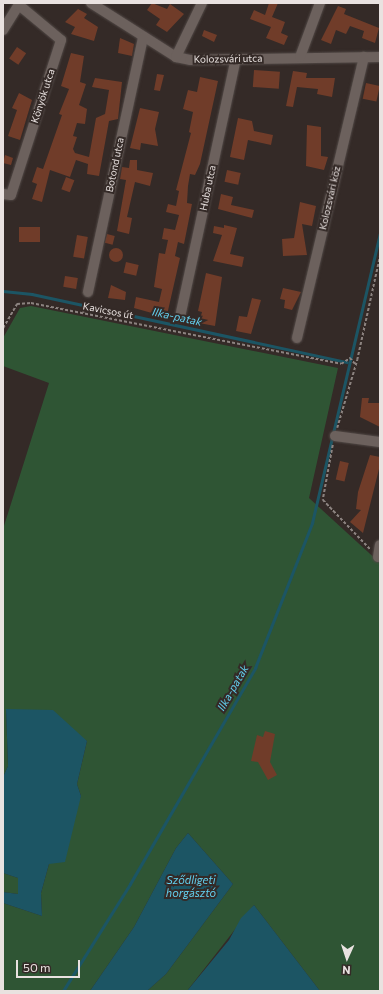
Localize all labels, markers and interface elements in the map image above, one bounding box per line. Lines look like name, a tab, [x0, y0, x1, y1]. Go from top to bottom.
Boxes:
street label: Kolozsvári utca	[194, 52, 262, 66]
street label: Könyök utca	[29, 67, 57, 125]
street label: Botond utca	[103, 137, 127, 193]
street label: Huba utca	[197, 164, 219, 212]
street label: Kolozsvári köz	[317, 165, 343, 231]
street label: Kavicsos út	[82, 300, 134, 322]
water label: Ilka-patak	[151, 305, 203, 329]
water label: Ilka-patak	[215, 663, 251, 713]
water label: Sződligeti horgásztó	[166, 874, 216, 900]
north arrow	[327, 938, 367, 978]
scale bar	[18, 952, 82, 978]
text: 50 m	[23, 960, 51, 974]
text: N	[342, 964, 351, 977]

